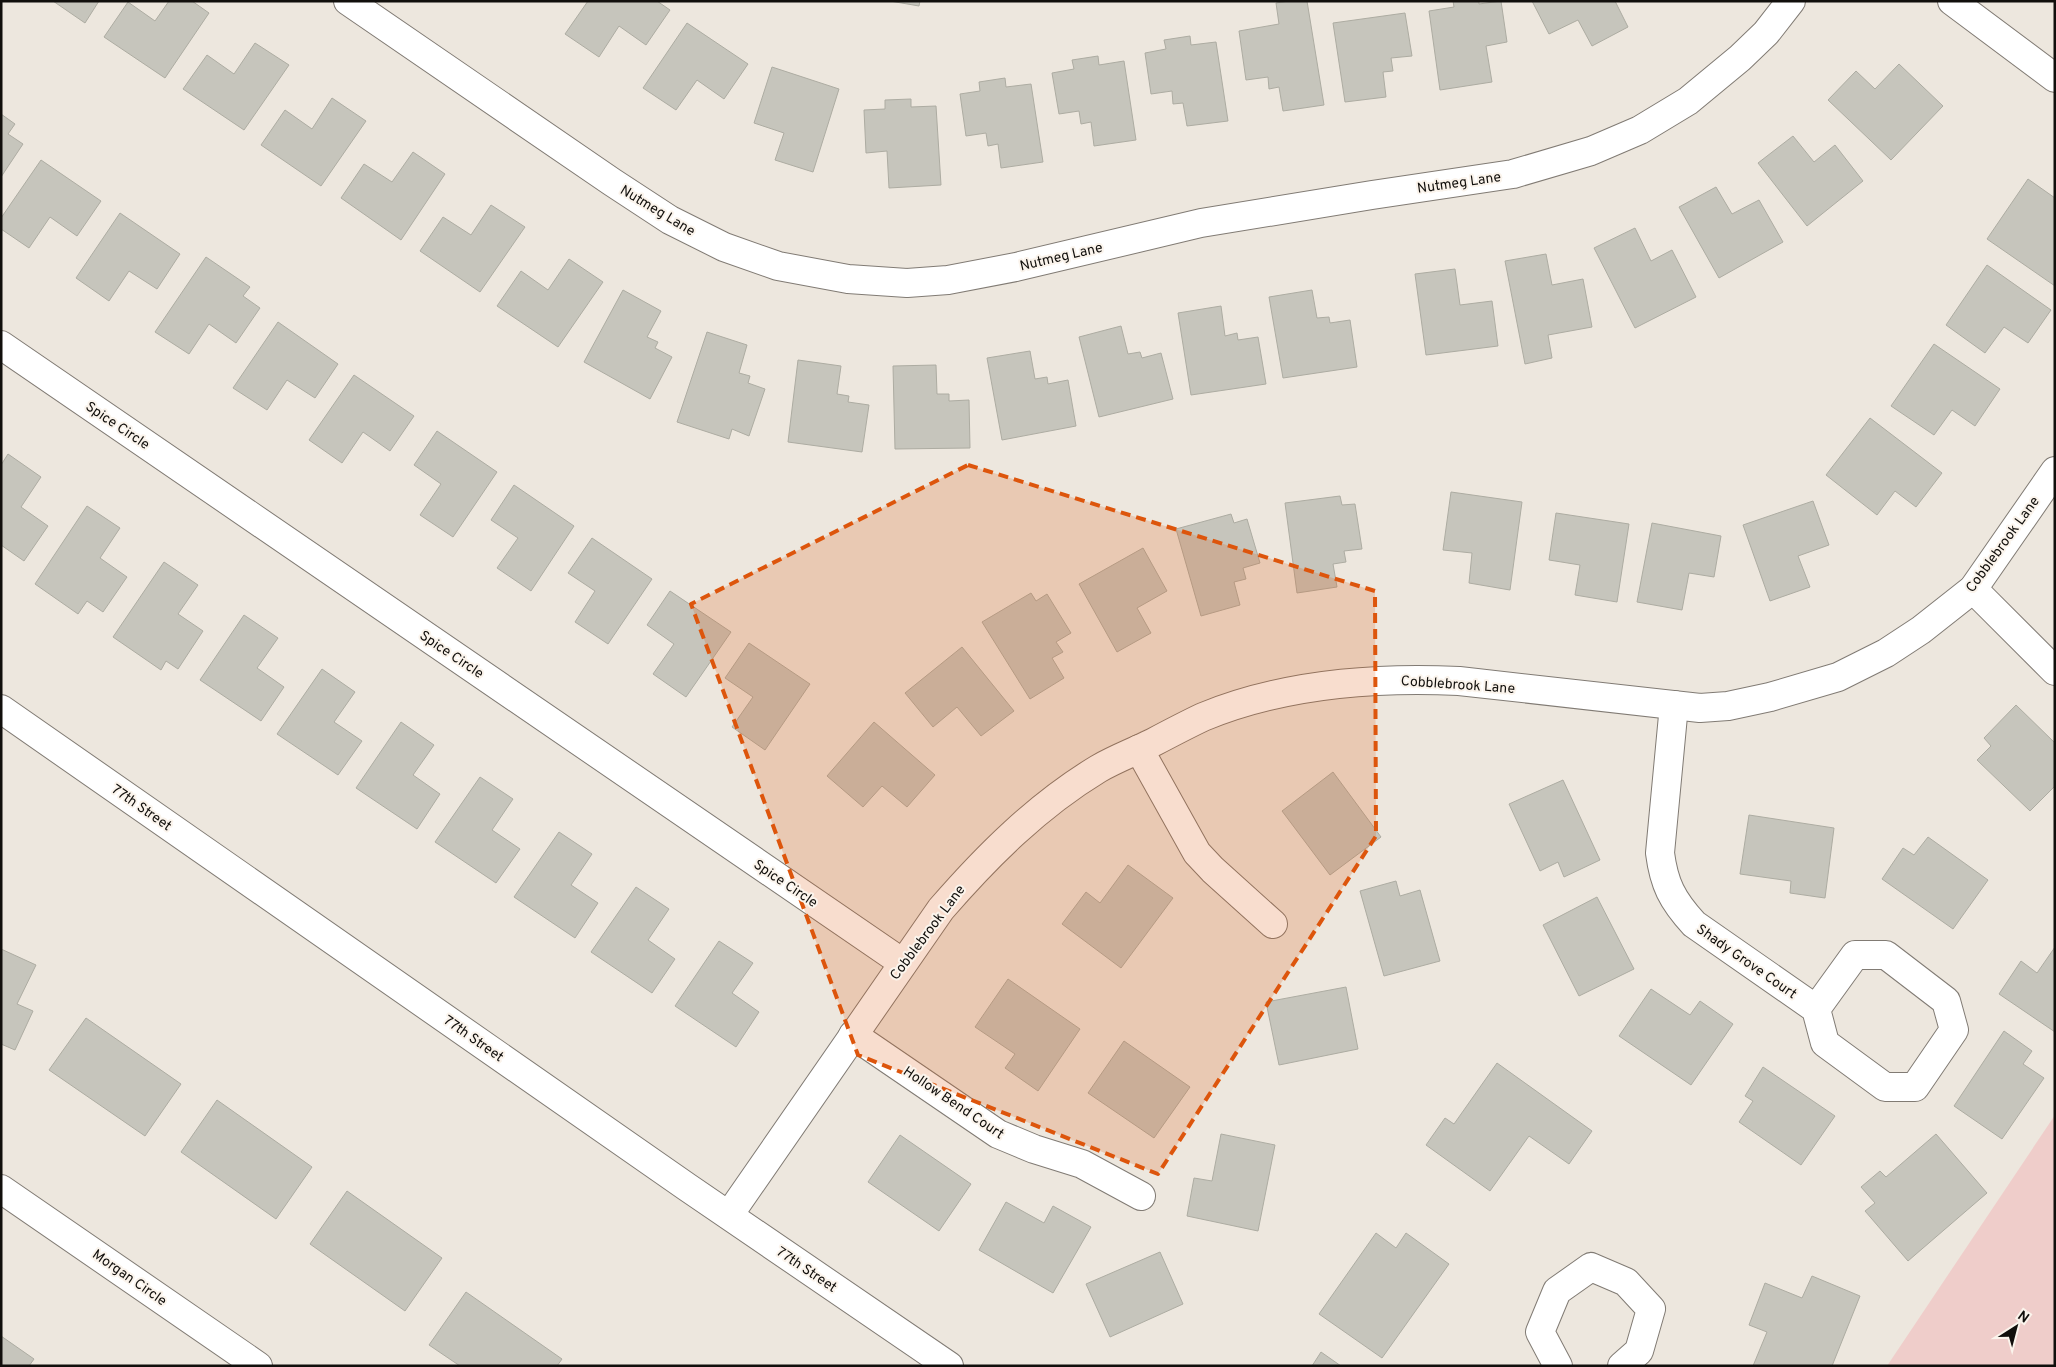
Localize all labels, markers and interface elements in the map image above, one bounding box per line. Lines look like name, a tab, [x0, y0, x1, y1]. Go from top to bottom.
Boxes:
street label: Nutmeg Lane	[1416, 169, 1502, 198]
street label: Nutmeg Lane	[617, 182, 698, 240]
street label: Nutmeg Lane	[1018, 240, 1104, 275]
street label: Spice Circle	[82, 399, 152, 454]
street label: Cobblebrook Lane	[1963, 494, 2044, 596]
street label: Spice Circle	[416, 628, 486, 683]
street label: Cobblebrook Lane	[1400, 673, 1516, 698]
street label: 77th Street	[108, 781, 174, 835]
street label: Spice Circle	[750, 857, 820, 912]
street label: Cobblebrook Lane	[887, 882, 969, 984]
street label: Shady Grove Court	[1693, 921, 1800, 1003]
street label: 77th Street	[440, 1012, 506, 1066]
street label: Hollow Bend Court	[899, 1063, 1007, 1143]
street label: 77th Street	[773, 1244, 840, 1297]
street label: Morgan Circle	[89, 1246, 170, 1310]
north arrow	[1991, 1302, 2041, 1352]
text: N	[2014, 1308, 2032, 1328]

